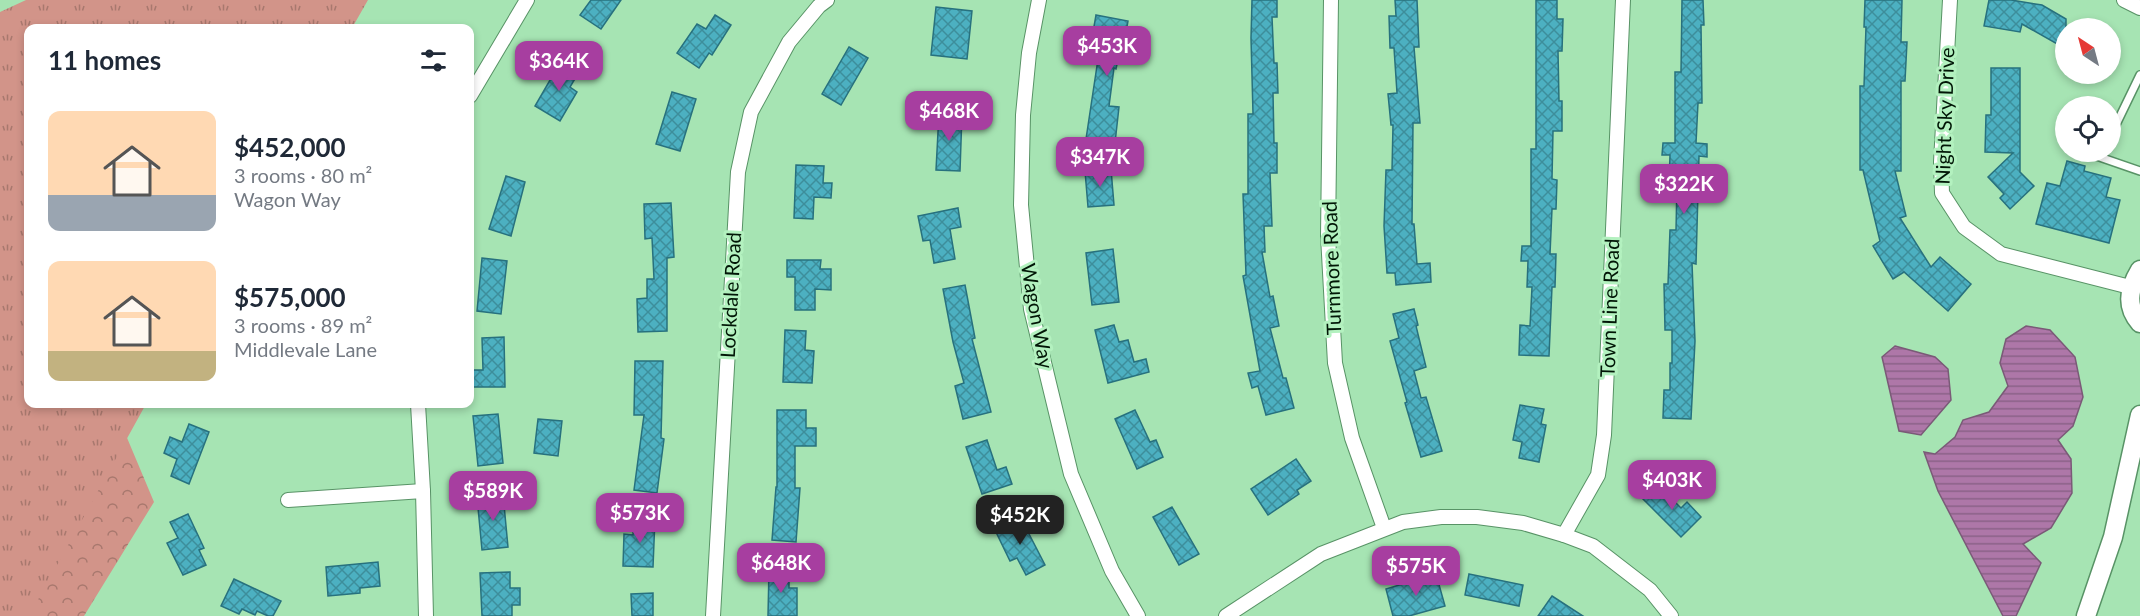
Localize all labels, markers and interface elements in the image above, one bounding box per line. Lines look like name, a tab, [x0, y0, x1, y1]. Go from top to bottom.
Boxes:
north arrow	[2055, 18, 2121, 84]
map controls	[2055, 18, 2121, 162]
pin: $453K	[1065, 26, 1149, 77]
text: $453K	[1077, 33, 1137, 57]
pin: $364K	[517, 41, 601, 92]
text: 11 homes	[48, 44, 161, 76]
icon: filters	[417, 44, 450, 77]
street label: Night Sky Drive	[1930, 47, 1958, 185]
text: $364K	[529, 48, 589, 72]
pin: $468K	[907, 91, 991, 142]
button: locate	[2055, 96, 2121, 162]
text: $468K	[919, 98, 979, 122]
text: $452,000	[234, 131, 346, 163]
icon: home	[96, 135, 168, 207]
pin: $347K	[1058, 137, 1142, 188]
text: $347K	[1070, 144, 1130, 168]
text: 3 rooms · 80 m²	[234, 163, 372, 187]
pin: $322K	[1642, 164, 1726, 215]
text: $322K	[1654, 171, 1714, 195]
text: Wagon Way	[234, 187, 341, 211]
street label: Turnmore Road	[1317, 201, 1345, 335]
street label: Lockdale Road	[715, 231, 745, 358]
street label: Town Line Road	[1595, 238, 1623, 378]
street label: Wagon Way	[1017, 261, 1059, 371]
text: $575,000	[234, 281, 346, 313]
icon: home	[96, 285, 168, 357]
text: 3 rooms · 89 m²	[234, 313, 372, 337]
text: Middlevale Lane	[234, 337, 377, 361]
pin: $403K	[1630, 460, 1714, 511]
text: $403K	[1642, 467, 1702, 491]
pin: $589K	[451, 471, 535, 522]
text: $589K	[463, 478, 523, 502]
pin: $573K	[598, 493, 682, 544]
pin: $452K	[978, 495, 1062, 546]
text: $573K	[610, 500, 670, 524]
text: $452K	[990, 502, 1050, 526]
pin: $648K	[739, 543, 823, 594]
pin: $575K	[1374, 546, 1458, 597]
text: $648K	[751, 550, 811, 574]
text: $575K	[1386, 553, 1446, 577]

